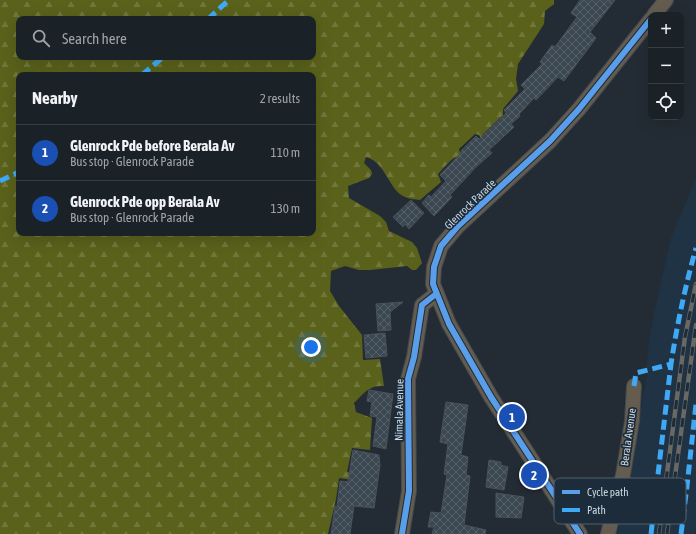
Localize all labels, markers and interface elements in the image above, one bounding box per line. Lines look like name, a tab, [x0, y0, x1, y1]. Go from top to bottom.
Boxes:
map controls	[648, 12, 684, 120]
button: +	[648, 12, 684, 48]
search box	[16, 16, 316, 60]
icon: search	[30, 27, 52, 49]
text: Search here	[62, 30, 127, 47]
button: −	[648, 48, 684, 84]
button: locate	[648, 84, 684, 120]
text: Nearby	[32, 88, 78, 108]
text: 2 results	[260, 91, 300, 106]
text: Glenrock Pde before Berala Av	[70, 137, 235, 154]
text: 1	[42, 145, 48, 160]
text: 110 m	[271, 145, 300, 160]
text: Bus stop · Glenrock Parade	[70, 154, 194, 169]
street label: Glenrock Parade	[442, 177, 498, 231]
text: Glenrock Pde opp Berala Av	[70, 193, 220, 210]
text: 2	[42, 201, 48, 216]
text: 130 m	[271, 201, 300, 216]
text: Bus stop · Glenrock Parade	[70, 210, 194, 225]
your location	[301, 337, 321, 357]
street label: Nimala Avenue	[392, 379, 406, 441]
pin: 1	[499, 402, 525, 432]
street label: Berala Avenue	[618, 407, 638, 467]
pin: 2	[521, 460, 547, 490]
legend	[554, 478, 686, 524]
text: Cycle path	[587, 486, 629, 498]
text: Path	[587, 504, 606, 516]

